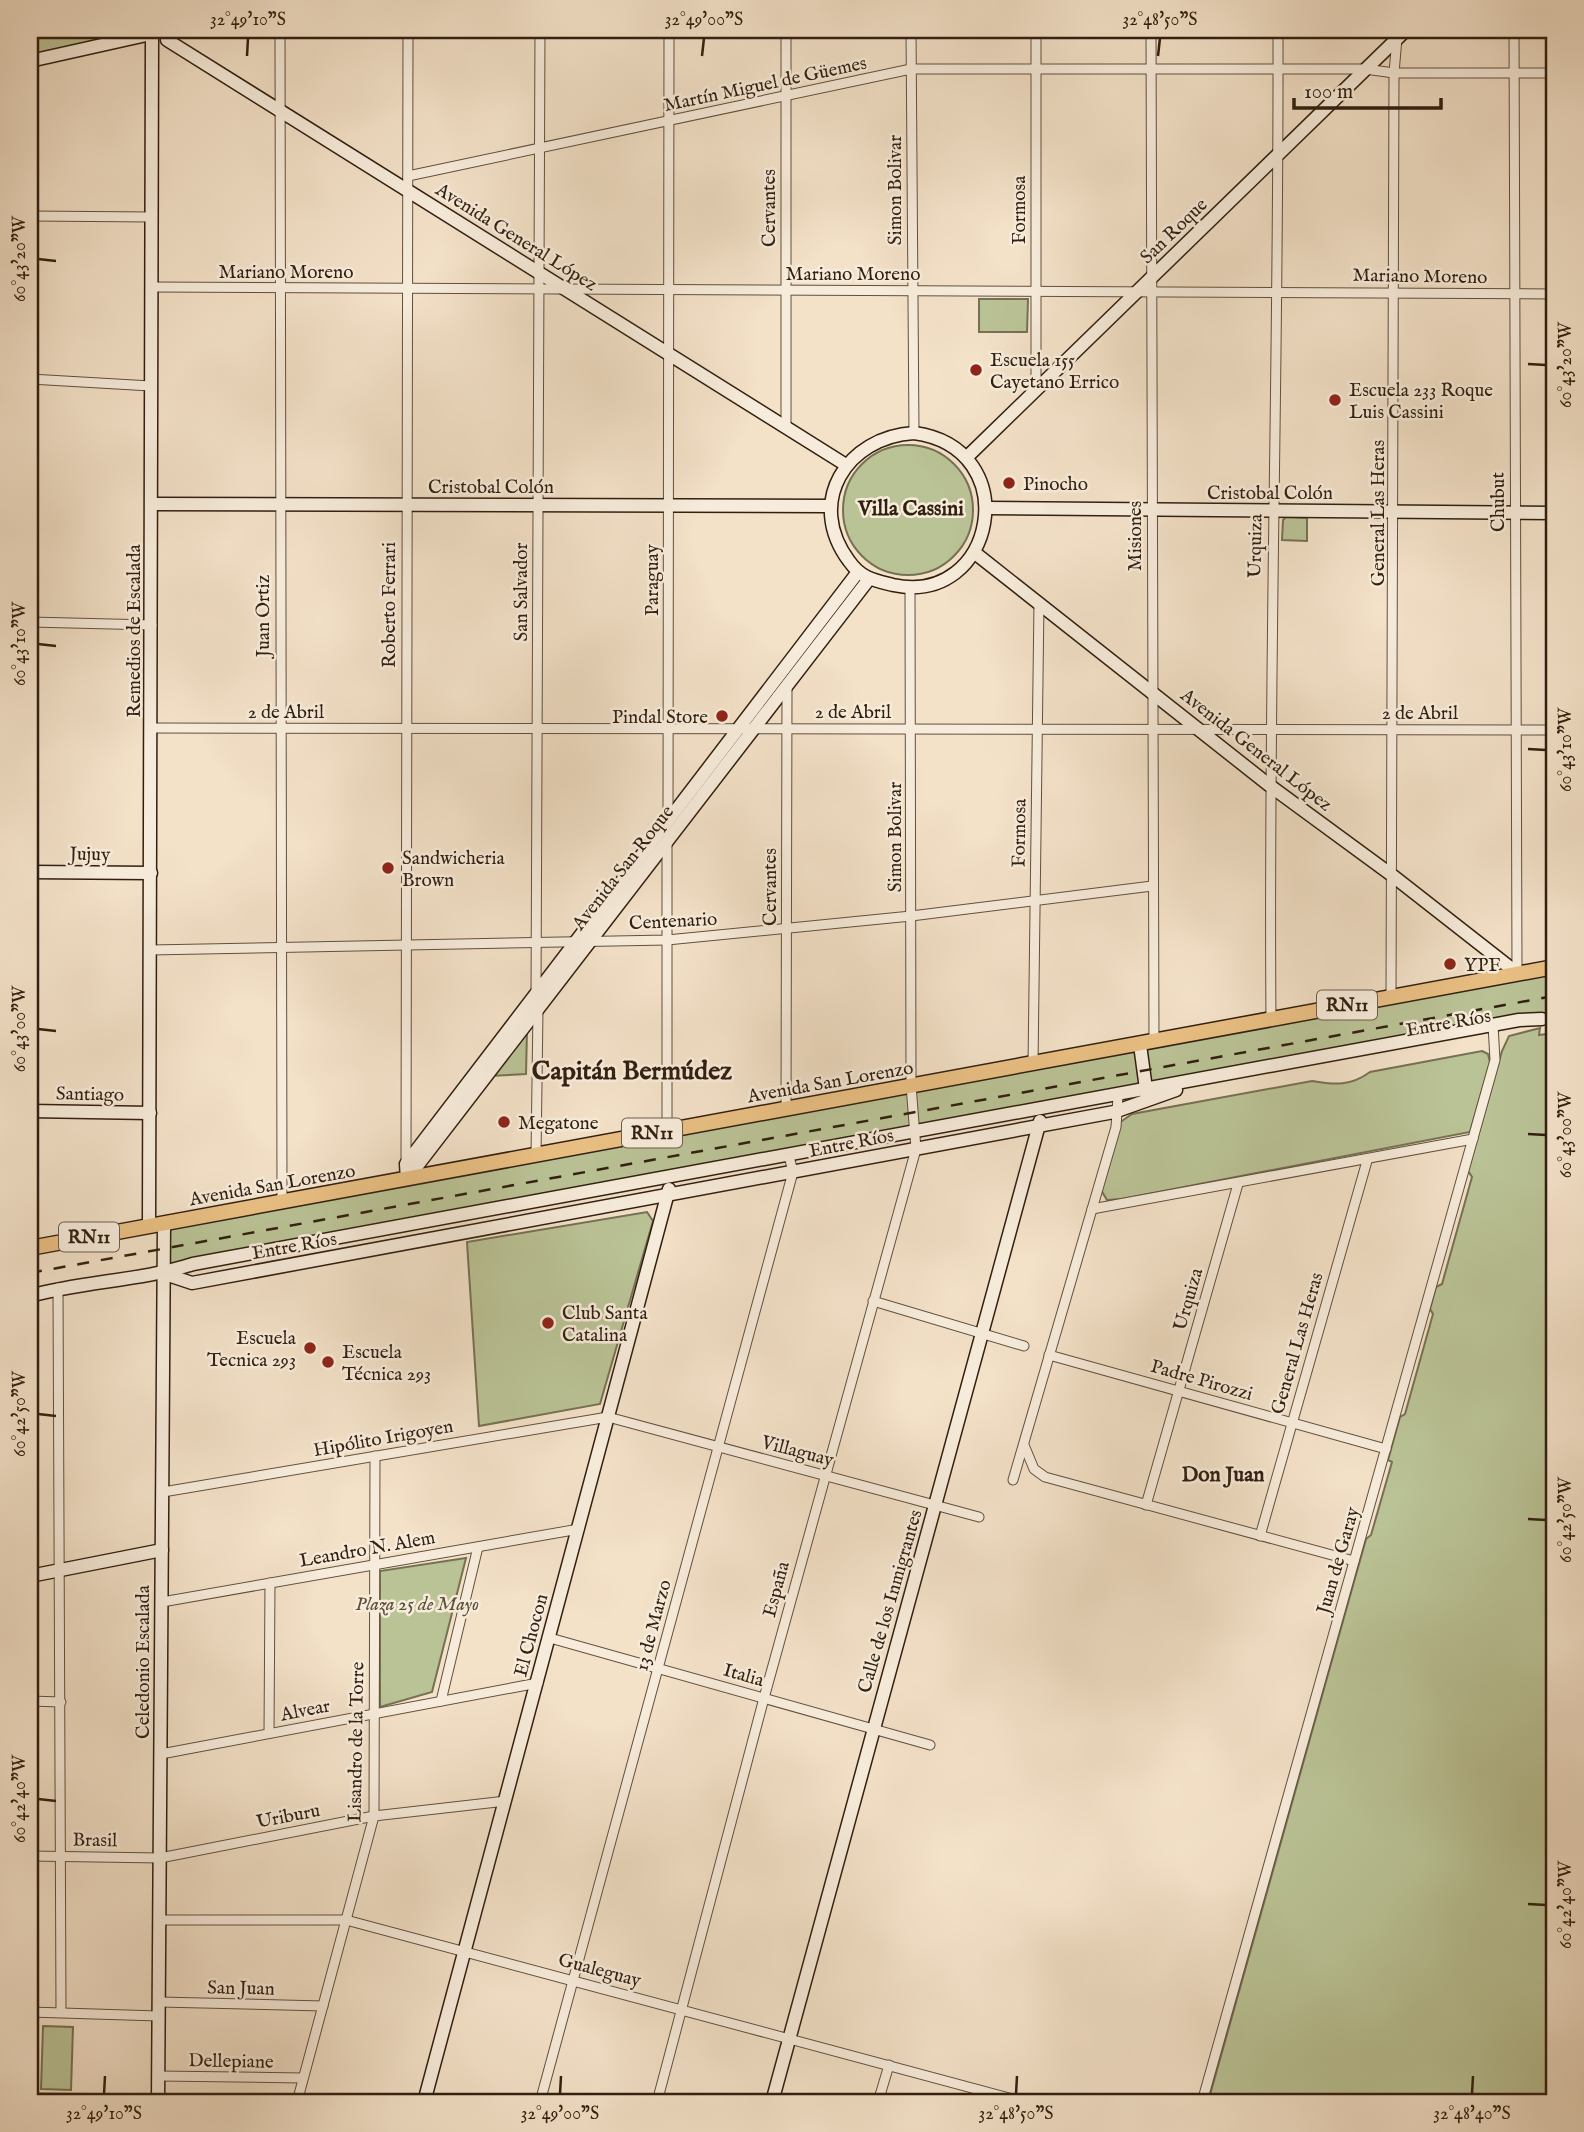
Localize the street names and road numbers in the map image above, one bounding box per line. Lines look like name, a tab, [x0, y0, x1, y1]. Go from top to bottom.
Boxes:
street label: Martín Miguel de Güemes	[662, 52, 869, 118]
street label: Simon Bolivar	[884, 135, 908, 245]
street label: Cervantes	[758, 169, 782, 247]
street label: Formosa	[1008, 175, 1032, 244]
street label: Avenida General López	[430, 178, 601, 297]
street label: San Roque	[1136, 193, 1213, 270]
street label: Mariano Moreno	[219, 261, 353, 285]
street label: Mariano Moreno	[786, 263, 920, 287]
street label: Mariano Moreno	[1352, 264, 1488, 290]
street label: General Las Heras	[1367, 440, 1391, 586]
street label: Chubut	[1487, 472, 1511, 532]
street label: Cristobal Colón	[428, 476, 554, 500]
street label: Cristobal Colón	[1207, 482, 1333, 506]
street label: Misiones	[1124, 501, 1148, 571]
street label: Urquiza	[1243, 513, 1269, 578]
street label: Roberto Ferrari	[378, 542, 402, 668]
street label: San Salvador	[510, 542, 534, 642]
street label: Remedios de Escalada	[123, 543, 147, 718]
street label: Paraguay	[641, 543, 665, 616]
street label: Juan Ortiz	[252, 574, 276, 659]
street label: Avenida General López	[1174, 683, 1337, 817]
street label: 2 de Abril	[248, 701, 325, 725]
street label: 2 de Abril	[815, 701, 892, 725]
street label: 2 de Abril	[1382, 702, 1459, 726]
street label: Simon Bolivar	[884, 782, 908, 892]
street label: Formosa	[1007, 798, 1033, 868]
street label: Avenida San Roque	[567, 801, 680, 936]
street label: Jujuy	[67, 843, 111, 867]
street label: Cervantes	[759, 848, 783, 926]
street label: Centenario	[628, 908, 718, 936]
road number: RN11	[1317, 990, 1377, 1020]
street label: Entre Ríos	[1404, 1005, 1493, 1043]
street label: Avenida San Lorenzo	[745, 1057, 915, 1110]
street label: Santiago	[56, 1082, 124, 1108]
road number: RN11	[622, 1118, 682, 1148]
street label: Entre Ríos	[807, 1124, 896, 1164]
street label: Avenida San Lorenzo	[187, 1160, 357, 1213]
road number: RN11	[59, 1222, 119, 1252]
street label: Entre Ríos	[250, 1228, 339, 1266]
street label: Urquiza	[1169, 1265, 1209, 1334]
street label: General Las Heras	[1266, 1270, 1330, 1417]
street label: Padre Pirozzi	[1148, 1355, 1255, 1407]
street label: Hipólito Irigoyen	[312, 1415, 455, 1463]
street label: Villaguay	[758, 1431, 837, 1473]
street label: Juan de Garay	[1312, 1504, 1366, 1619]
street label: Calle de los Inmigrantes	[853, 1507, 929, 1696]
street label: Leandro N. Alem	[297, 1526, 438, 1574]
street label: España	[758, 1558, 796, 1620]
street label: 13 de Marzo	[630, 1577, 678, 1674]
street label: Celedonio Escalada	[132, 1584, 156, 1739]
street label: El Chocon	[509, 1591, 555, 1680]
street label: Italia	[720, 1659, 767, 1693]
street label: Lisandro de la Torre	[344, 1661, 370, 1823]
street label: Alvear	[278, 1694, 332, 1728]
street label: Uriburu	[255, 1799, 322, 1835]
street label: Brasil	[72, 1829, 118, 1853]
street label: Gualeguay	[556, 1948, 644, 1994]
street label: San Juan	[207, 1976, 275, 2002]
street label: Dellepiane	[188, 2049, 274, 2075]

